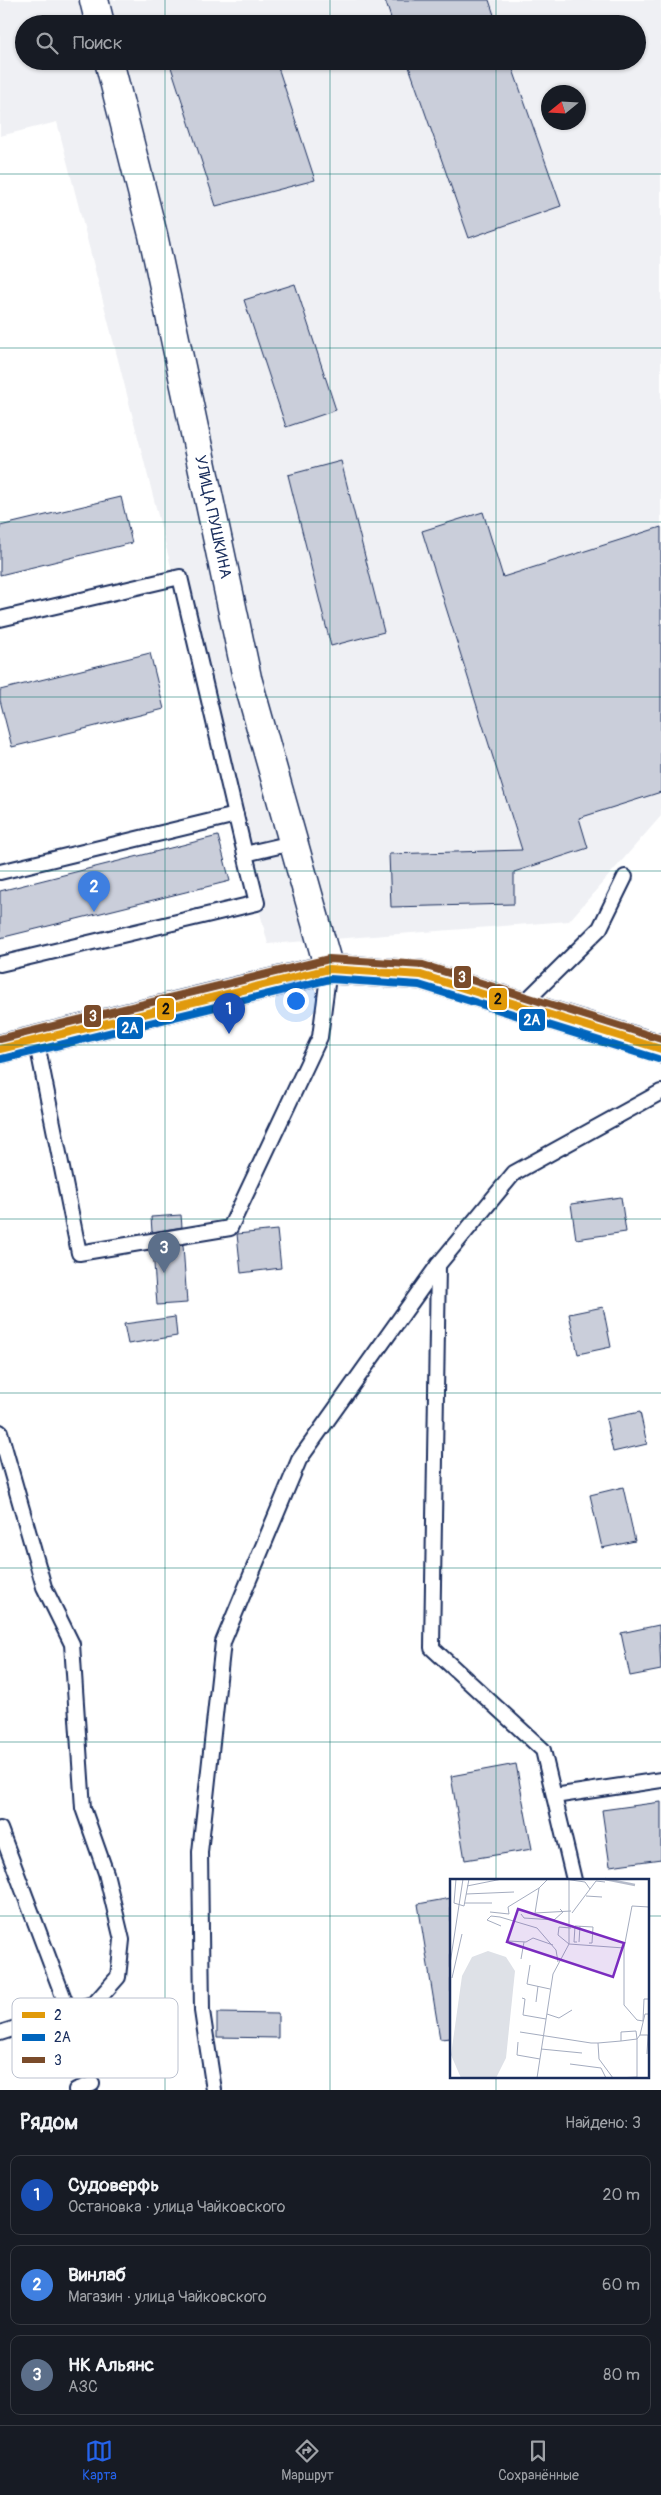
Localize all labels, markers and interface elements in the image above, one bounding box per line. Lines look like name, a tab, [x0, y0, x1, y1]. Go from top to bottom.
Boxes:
search box	[15, 15, 646, 70]
icon: search	[33, 29, 61, 57]
text: Поиск	[73, 31, 123, 55]
north arrow	[541, 85, 586, 130]
street label: УЛИЦА ПУШКИНА	[190, 453, 236, 581]
pin: 2	[78, 871, 110, 912]
line badge: 3	[453, 965, 472, 989]
text: 3	[458, 969, 466, 986]
line badge: 2	[488, 987, 508, 1011]
your location	[283, 988, 309, 1014]
text: 2	[494, 991, 502, 1008]
pin: 1	[213, 993, 245, 1034]
line badge: 2	[156, 997, 175, 1021]
text: 2	[162, 1001, 170, 1018]
line badge: 3	[83, 1004, 102, 1028]
text: 3	[89, 1008, 97, 1025]
line badge: 2А	[518, 1008, 546, 1032]
text: 2А	[524, 1012, 540, 1029]
line badge: 2А	[116, 1016, 144, 1040]
text: 2А	[122, 1020, 138, 1037]
pin: 3	[148, 1232, 180, 1273]
inset map	[450, 1879, 648, 2078]
legend	[12, 1998, 178, 2078]
text: 2	[54, 2007, 62, 2024]
text: 2А	[54, 2029, 71, 2046]
text: 3	[54, 2052, 62, 2069]
text: Рядом	[20, 2109, 78, 2136]
text: Найдено: 3	[565, 2113, 641, 2133]
text: Судоверфь	[68, 2173, 159, 2197]
text: 1	[34, 2185, 40, 2205]
text: 20 m	[602, 2185, 640, 2205]
text: Остановка · улица Чайковского	[68, 2197, 285, 2217]
text: Винлаб	[68, 2263, 126, 2287]
text: 2	[33, 2275, 41, 2295]
text: 60 m	[602, 2275, 640, 2295]
text: Магазин · улица Чайковского	[68, 2287, 267, 2307]
text: НК Альянс	[68, 2353, 154, 2377]
text: 3	[33, 2365, 41, 2385]
text: 80 m	[603, 2365, 640, 2385]
text: АЗС	[68, 2377, 98, 2397]
tab: Карта	[82, 2437, 117, 2484]
tab: Маршрут	[281, 2437, 334, 2484]
tab: Сохранённые	[498, 2437, 579, 2484]

